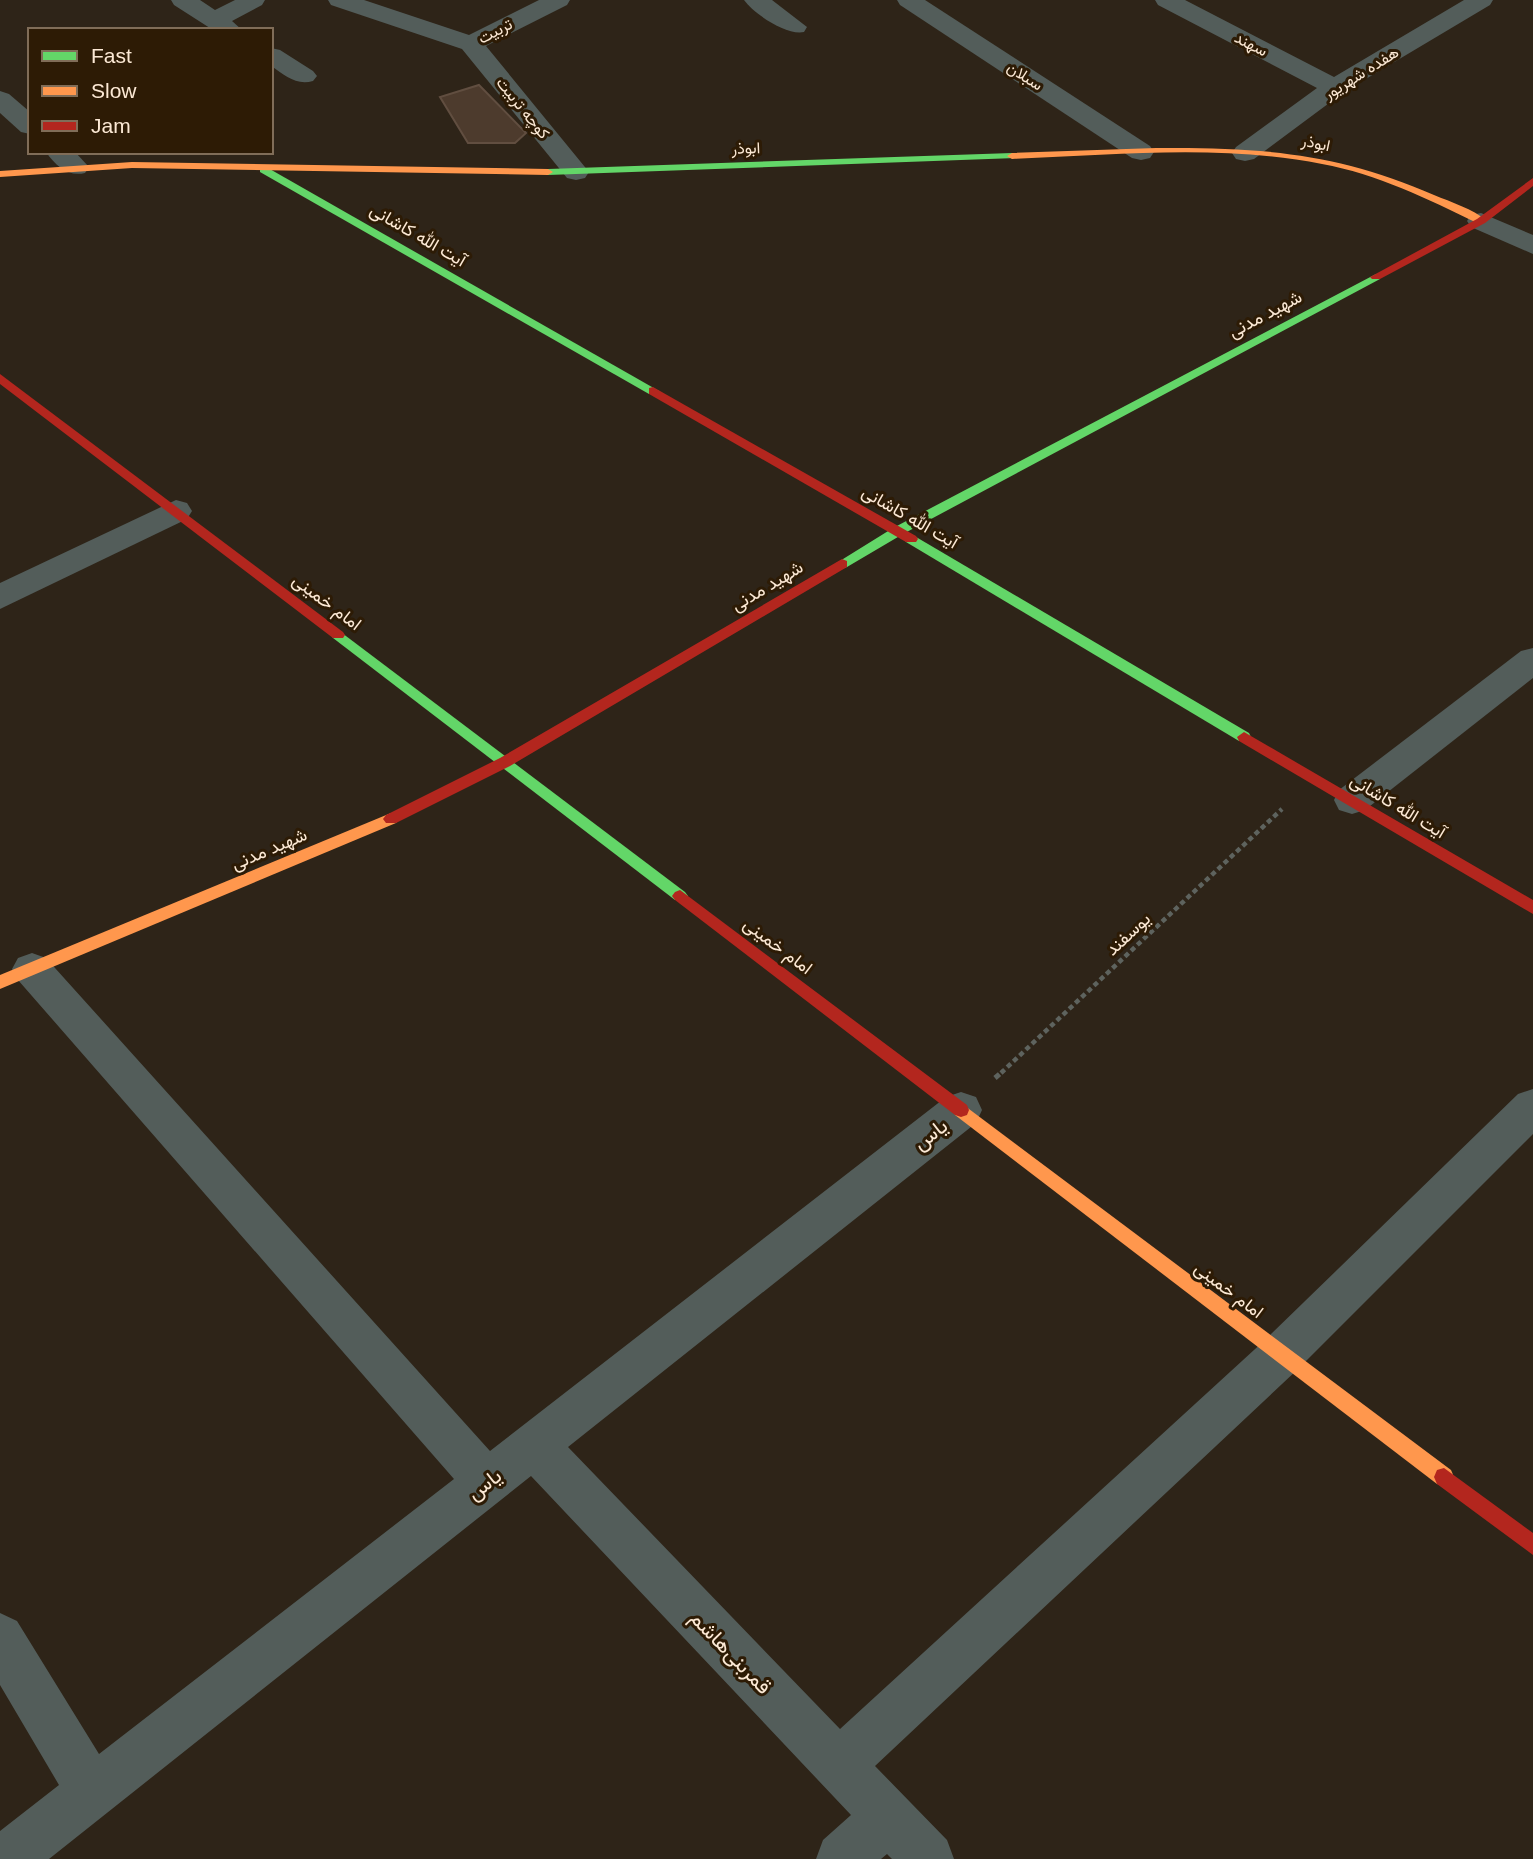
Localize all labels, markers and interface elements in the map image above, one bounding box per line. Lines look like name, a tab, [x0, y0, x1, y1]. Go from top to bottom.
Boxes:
street label: تربیت	[475, 15, 516, 49]
legend	[28, 28, 273, 154]
street label: سهند	[1231, 29, 1270, 61]
street label: هفده شهریور	[1320, 43, 1402, 105]
text: Fast	[91, 44, 132, 67]
street label: سبلان	[1004, 58, 1046, 94]
street label: کوچه تربیت	[491, 74, 553, 144]
text: Slow	[91, 79, 137, 102]
text: Jam	[91, 114, 131, 137]
street label: ابوذر	[1299, 131, 1332, 156]
street label: ابوذر	[730, 139, 761, 159]
street label: آیت الله کاشانی	[366, 199, 472, 272]
street label: شهید مدنی	[1225, 286, 1306, 343]
street label: آیت الله کاشانی	[858, 481, 964, 554]
street label: شهید مدنی	[727, 557, 807, 616]
street label: امام خمینی	[287, 570, 365, 636]
street label: آیت الله کاشانی	[1346, 769, 1451, 844]
street label: شهید مدنی	[228, 824, 310, 875]
street label: یوسفند	[1102, 908, 1155, 960]
street label: امام خمینی	[738, 914, 816, 980]
street label: یاس	[908, 1114, 952, 1155]
street label: امام خمینی	[1189, 1258, 1267, 1324]
street label: یاس	[462, 1464, 506, 1505]
street label: قمربنی‌هاشم	[684, 1606, 776, 1700]

